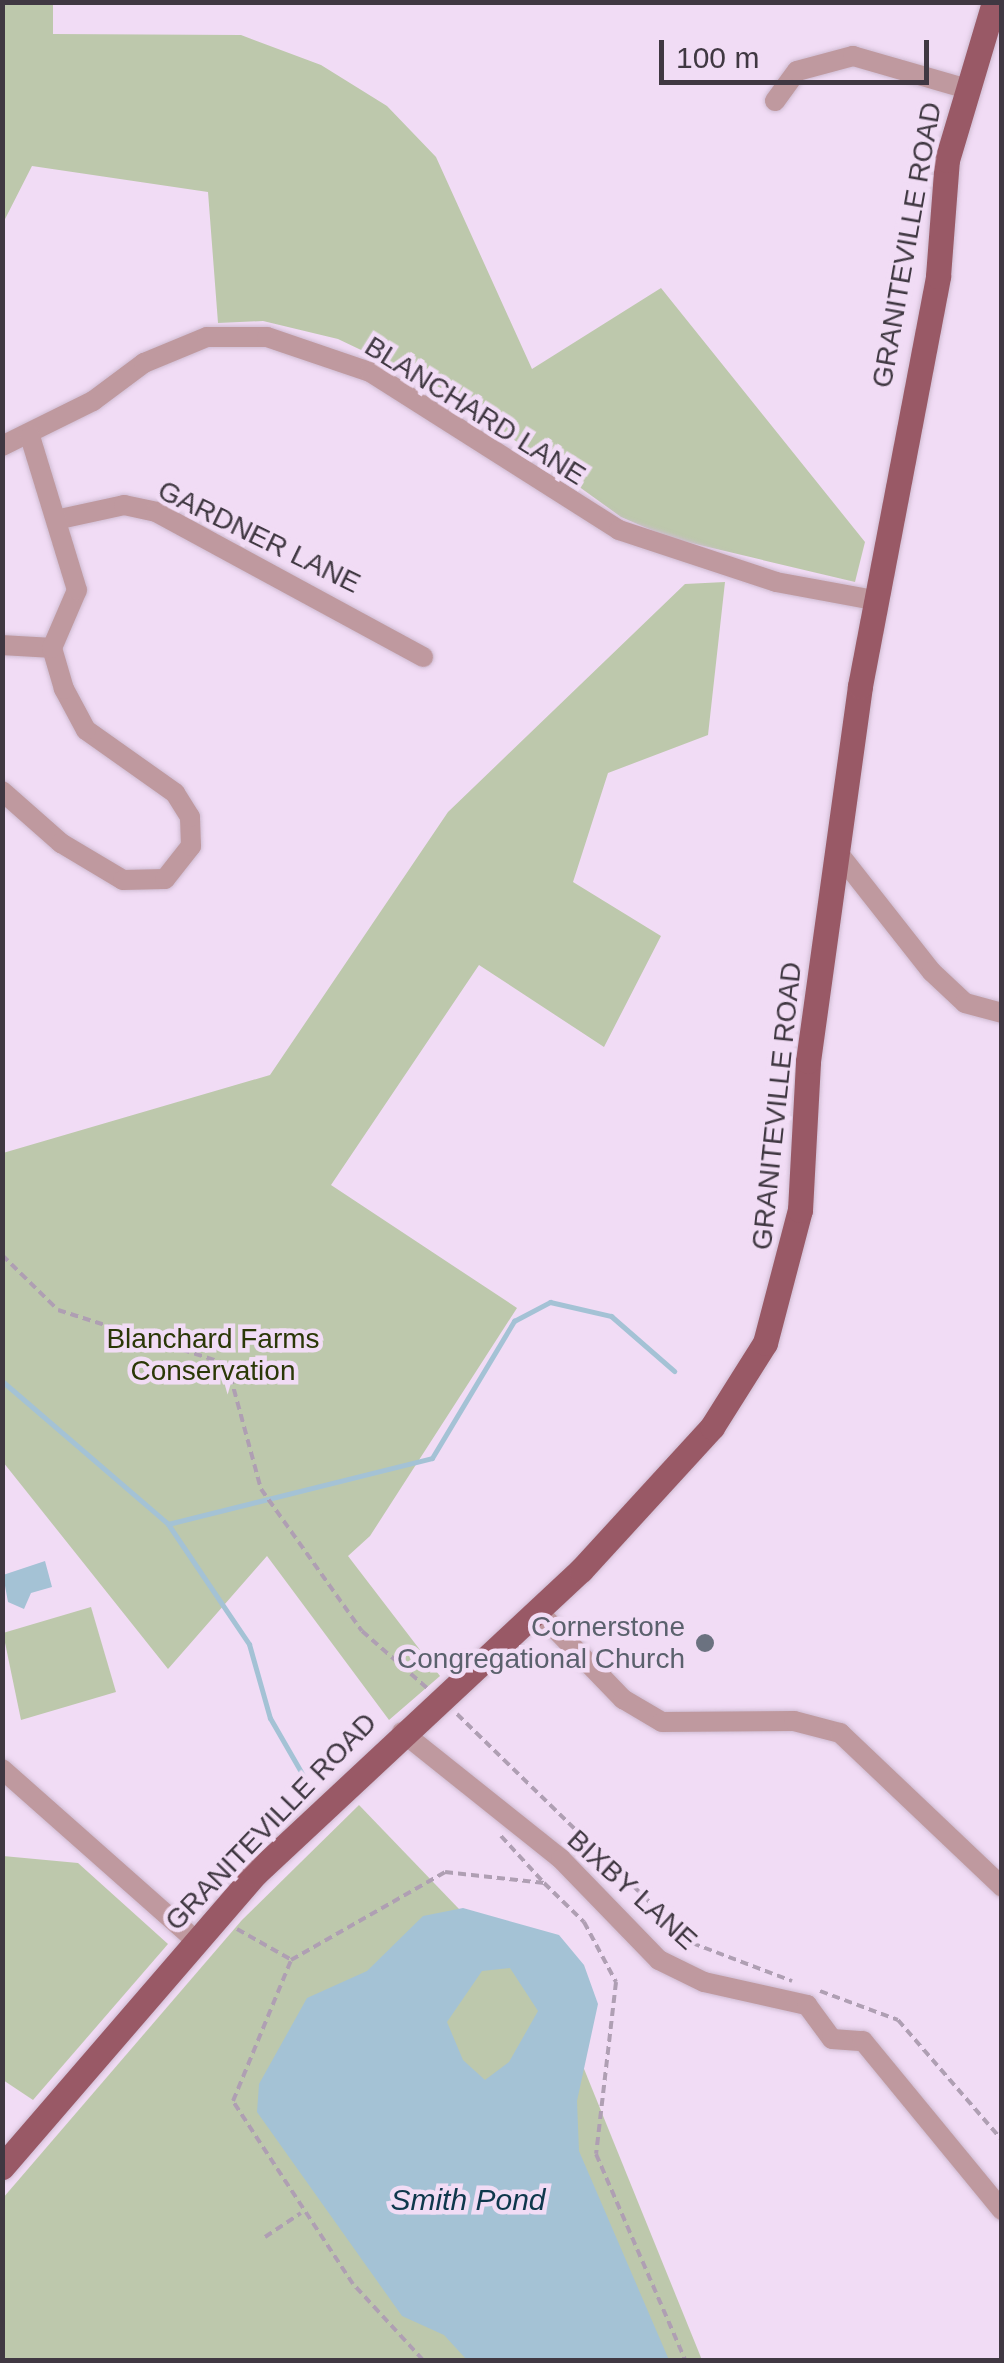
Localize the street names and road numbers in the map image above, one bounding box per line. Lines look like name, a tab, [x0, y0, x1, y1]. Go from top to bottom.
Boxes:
street label: GRANITEVILLE ROAD	[865, 100, 949, 390]
street label: BLANCHARD LANE	[359, 330, 591, 492]
street label: GARDNER LANE	[152, 473, 366, 601]
street label: GRANITEVILLE ROAD	[745, 960, 809, 1252]
street label: GRANITEVILLE ROAD	[158, 1706, 384, 1938]
street label: BIXBY LANE	[560, 1823, 704, 1957]

